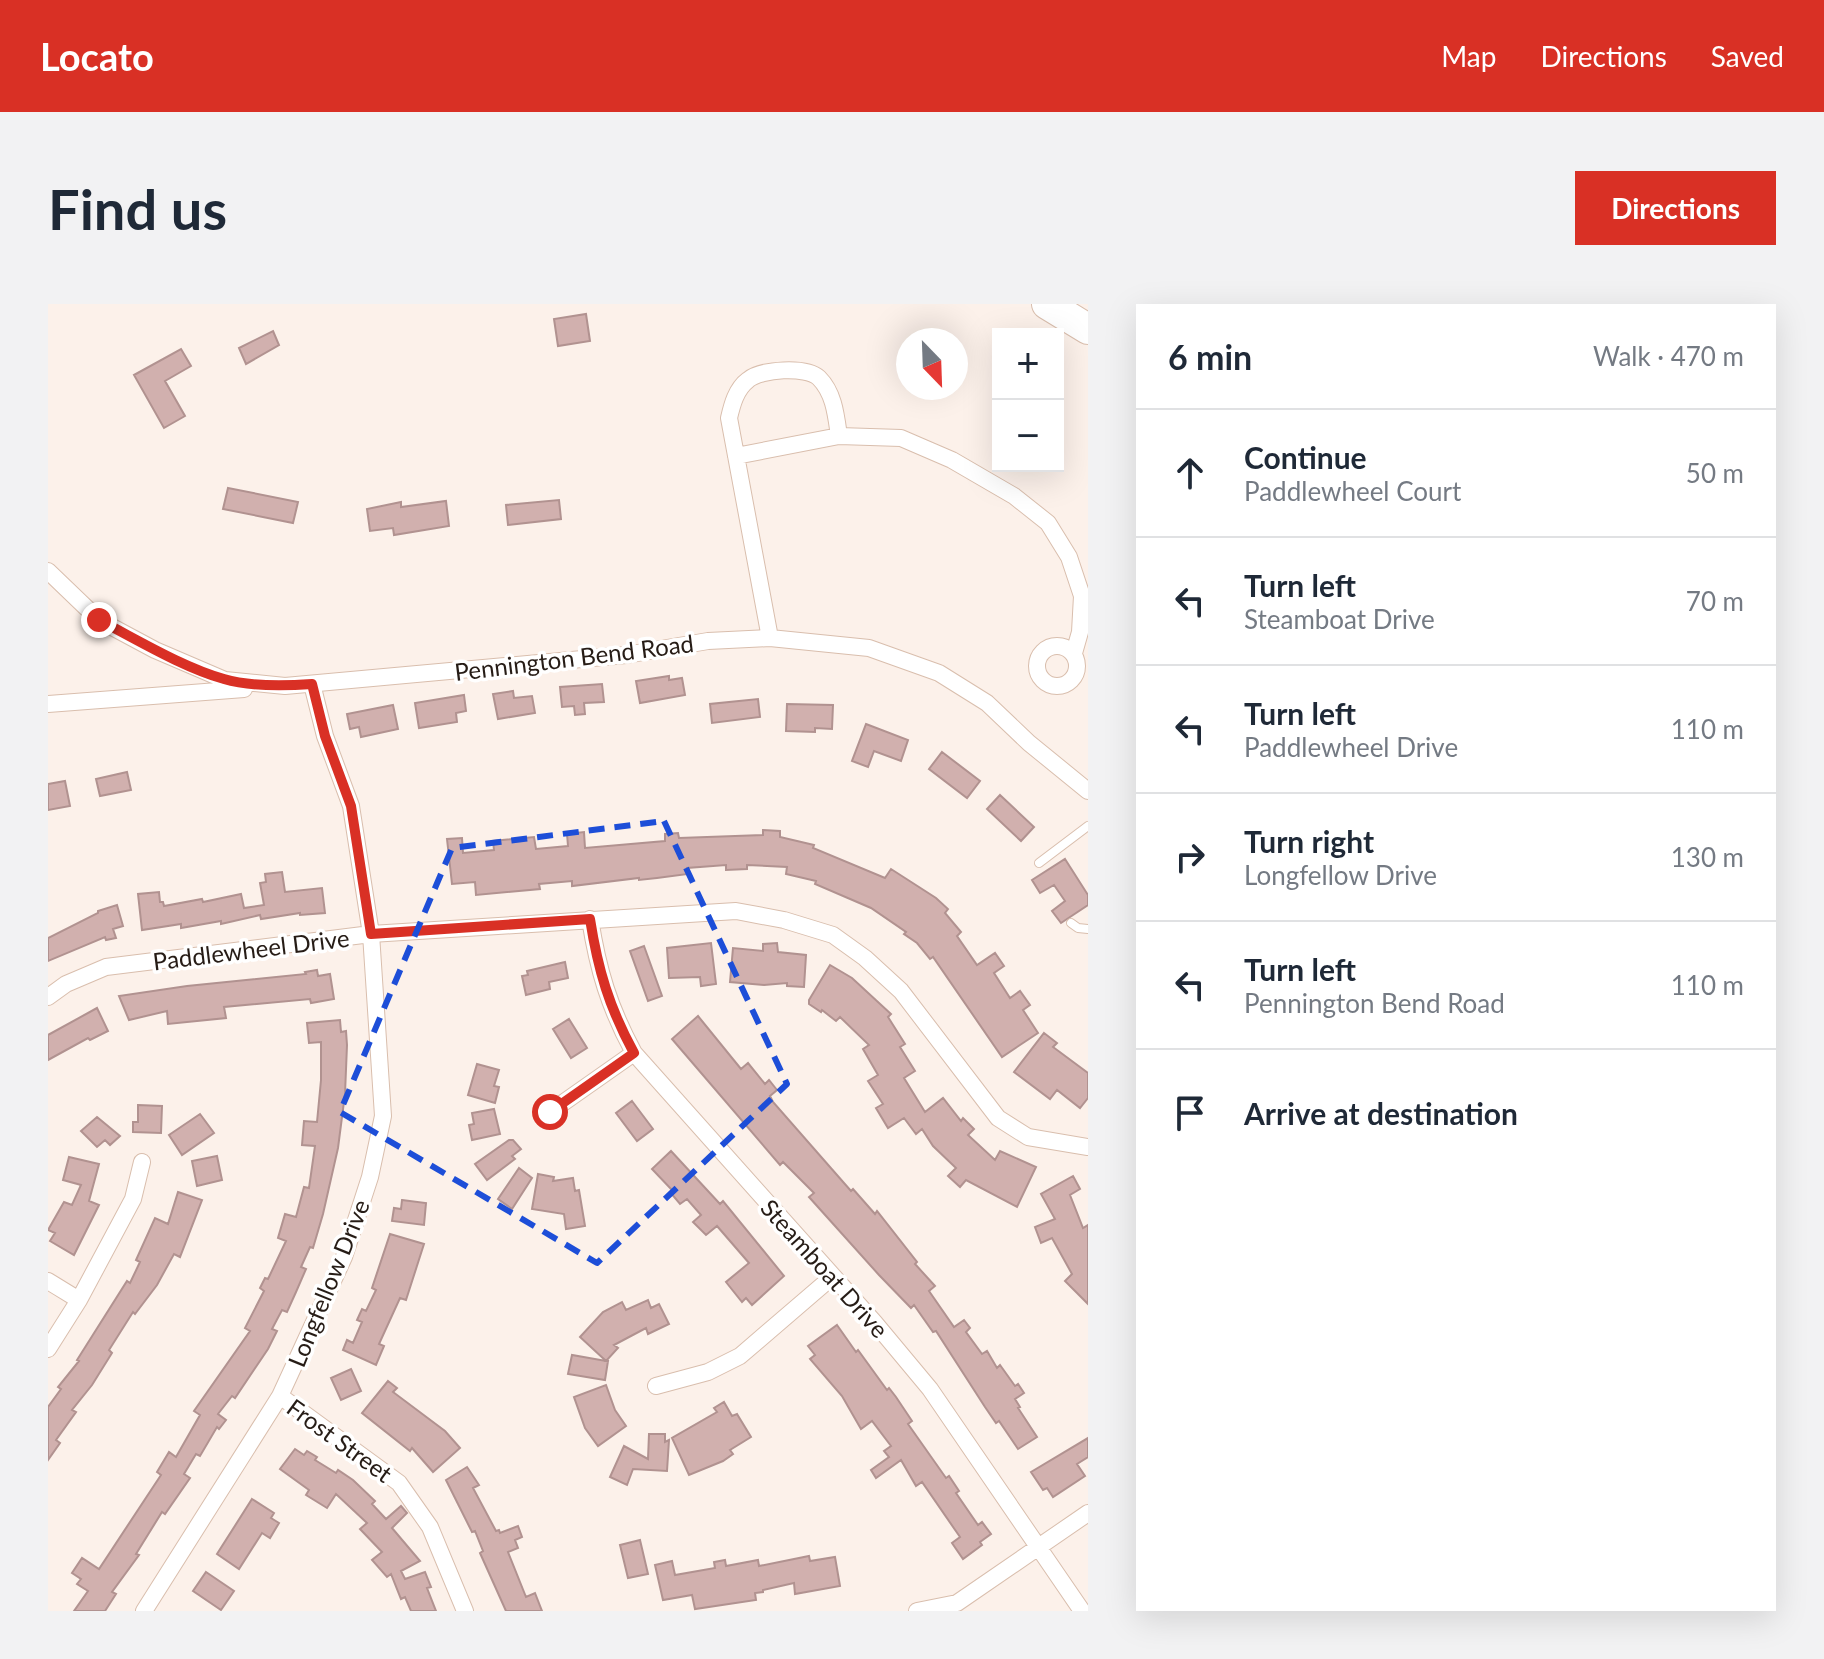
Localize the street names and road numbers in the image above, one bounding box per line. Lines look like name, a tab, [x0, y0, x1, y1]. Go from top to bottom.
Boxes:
street label: Pennington Bend Road	[453, 628, 695, 686]
street label: Paddlewheel Drive	[151, 923, 351, 975]
street label: Steamboat Drive	[755, 1193, 895, 1343]
street label: Longfellow Drive	[281, 1195, 375, 1371]
street label: Frost Street	[282, 1392, 398, 1488]

